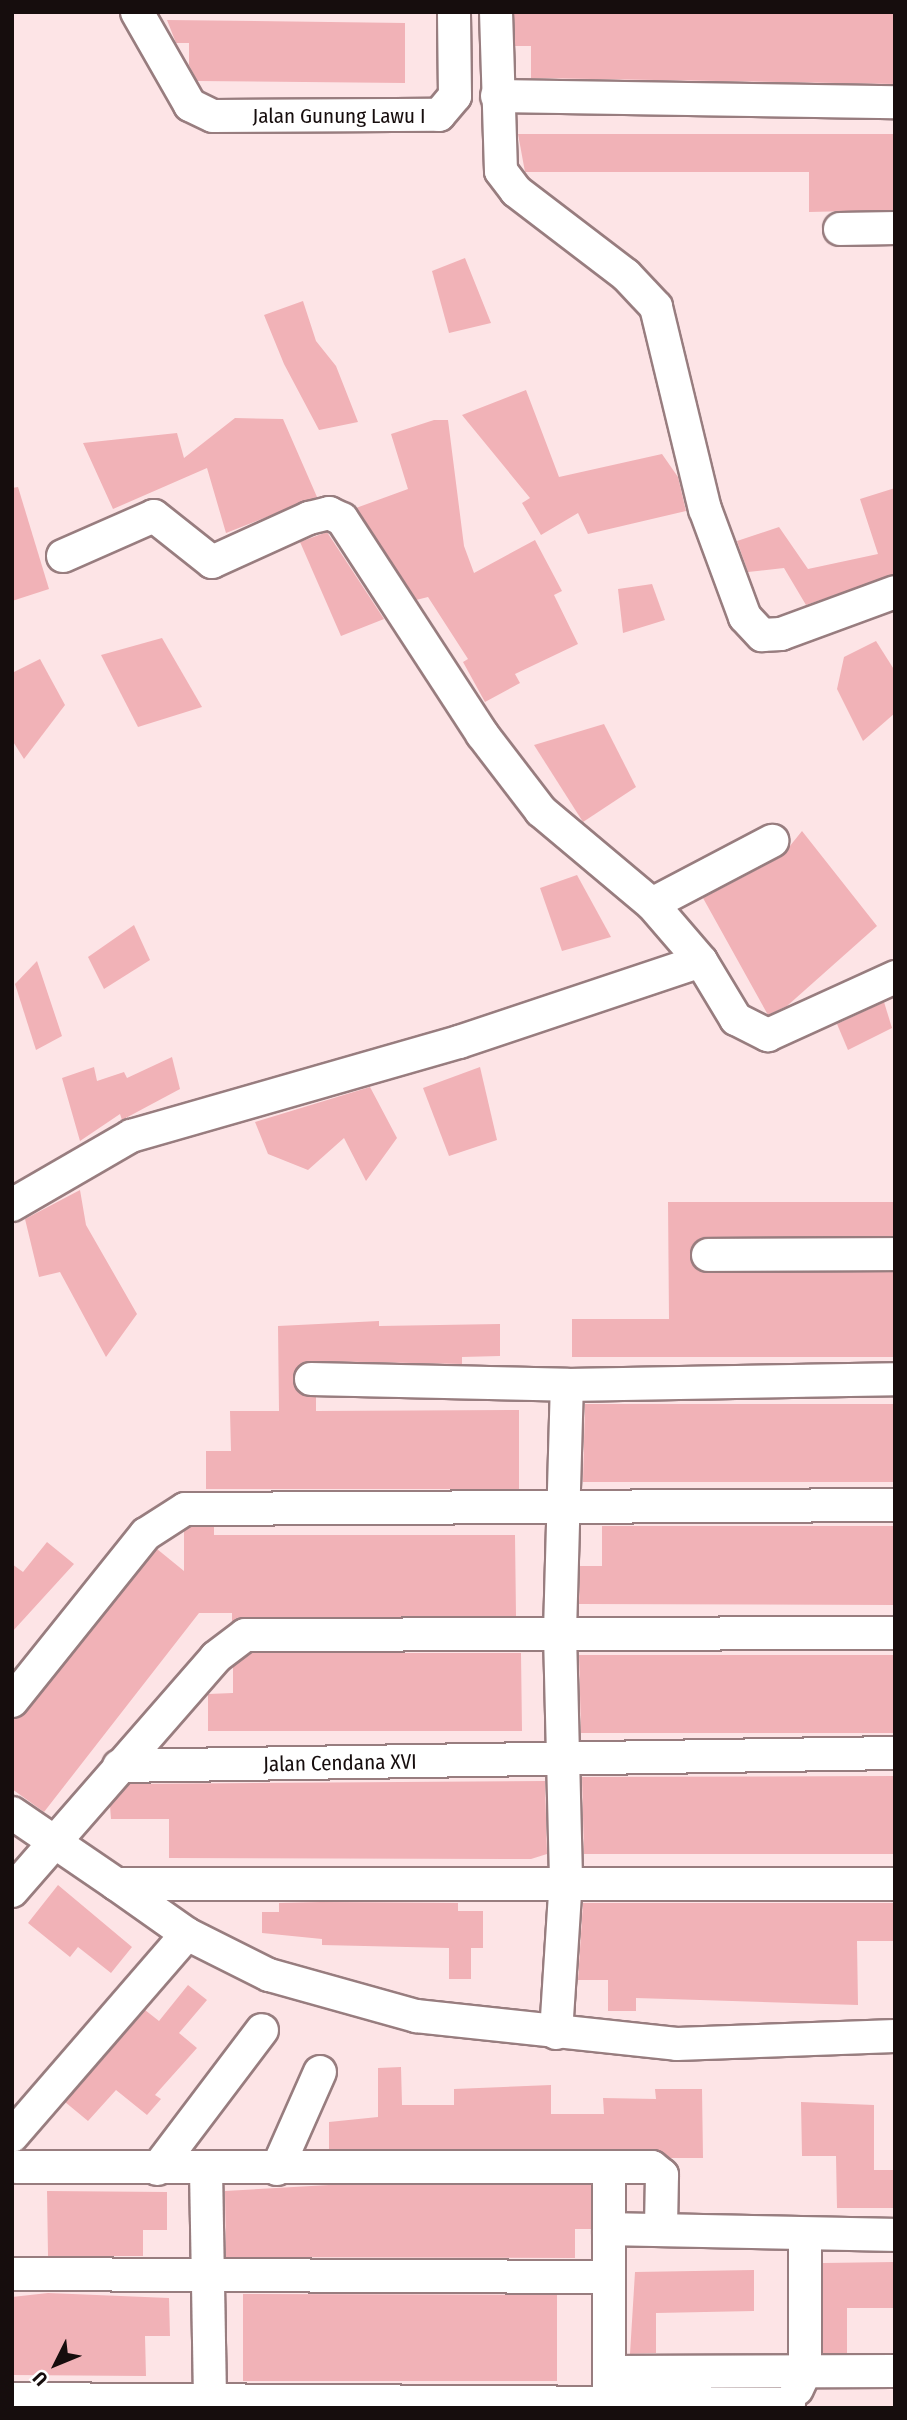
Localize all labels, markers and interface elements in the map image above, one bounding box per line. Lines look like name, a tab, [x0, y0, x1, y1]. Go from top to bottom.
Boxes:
street label: Jalan Gunung Lawu I	[253, 103, 425, 129]
street label: Jalan Cendana XVI	[263, 1749, 417, 1777]
north arrow	[21, 2329, 91, 2399]
text: U	[28, 2367, 52, 2391]

